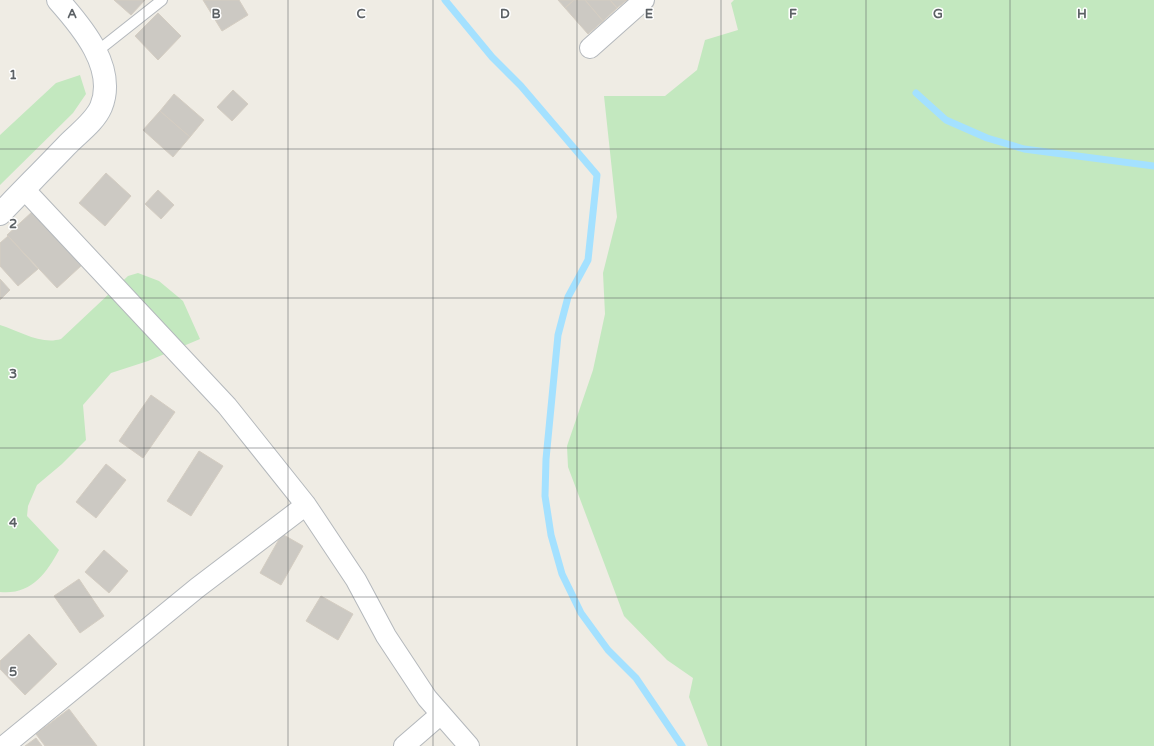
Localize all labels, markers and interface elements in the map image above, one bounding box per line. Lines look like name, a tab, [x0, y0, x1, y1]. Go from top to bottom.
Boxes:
text: A	[67, 6, 77, 22]
text: B	[211, 6, 221, 22]
text: C	[356, 6, 366, 22]
text: D	[500, 6, 510, 22]
text: E	[645, 6, 653, 22]
text: F	[789, 6, 797, 22]
text: G	[933, 6, 943, 22]
text: H	[1077, 6, 1087, 22]
text: 1	[9, 67, 17, 83]
text: 2	[9, 216, 17, 232]
text: 3	[9, 366, 17, 382]
text: 4	[9, 515, 18, 531]
text: 5	[9, 664, 17, 680]

